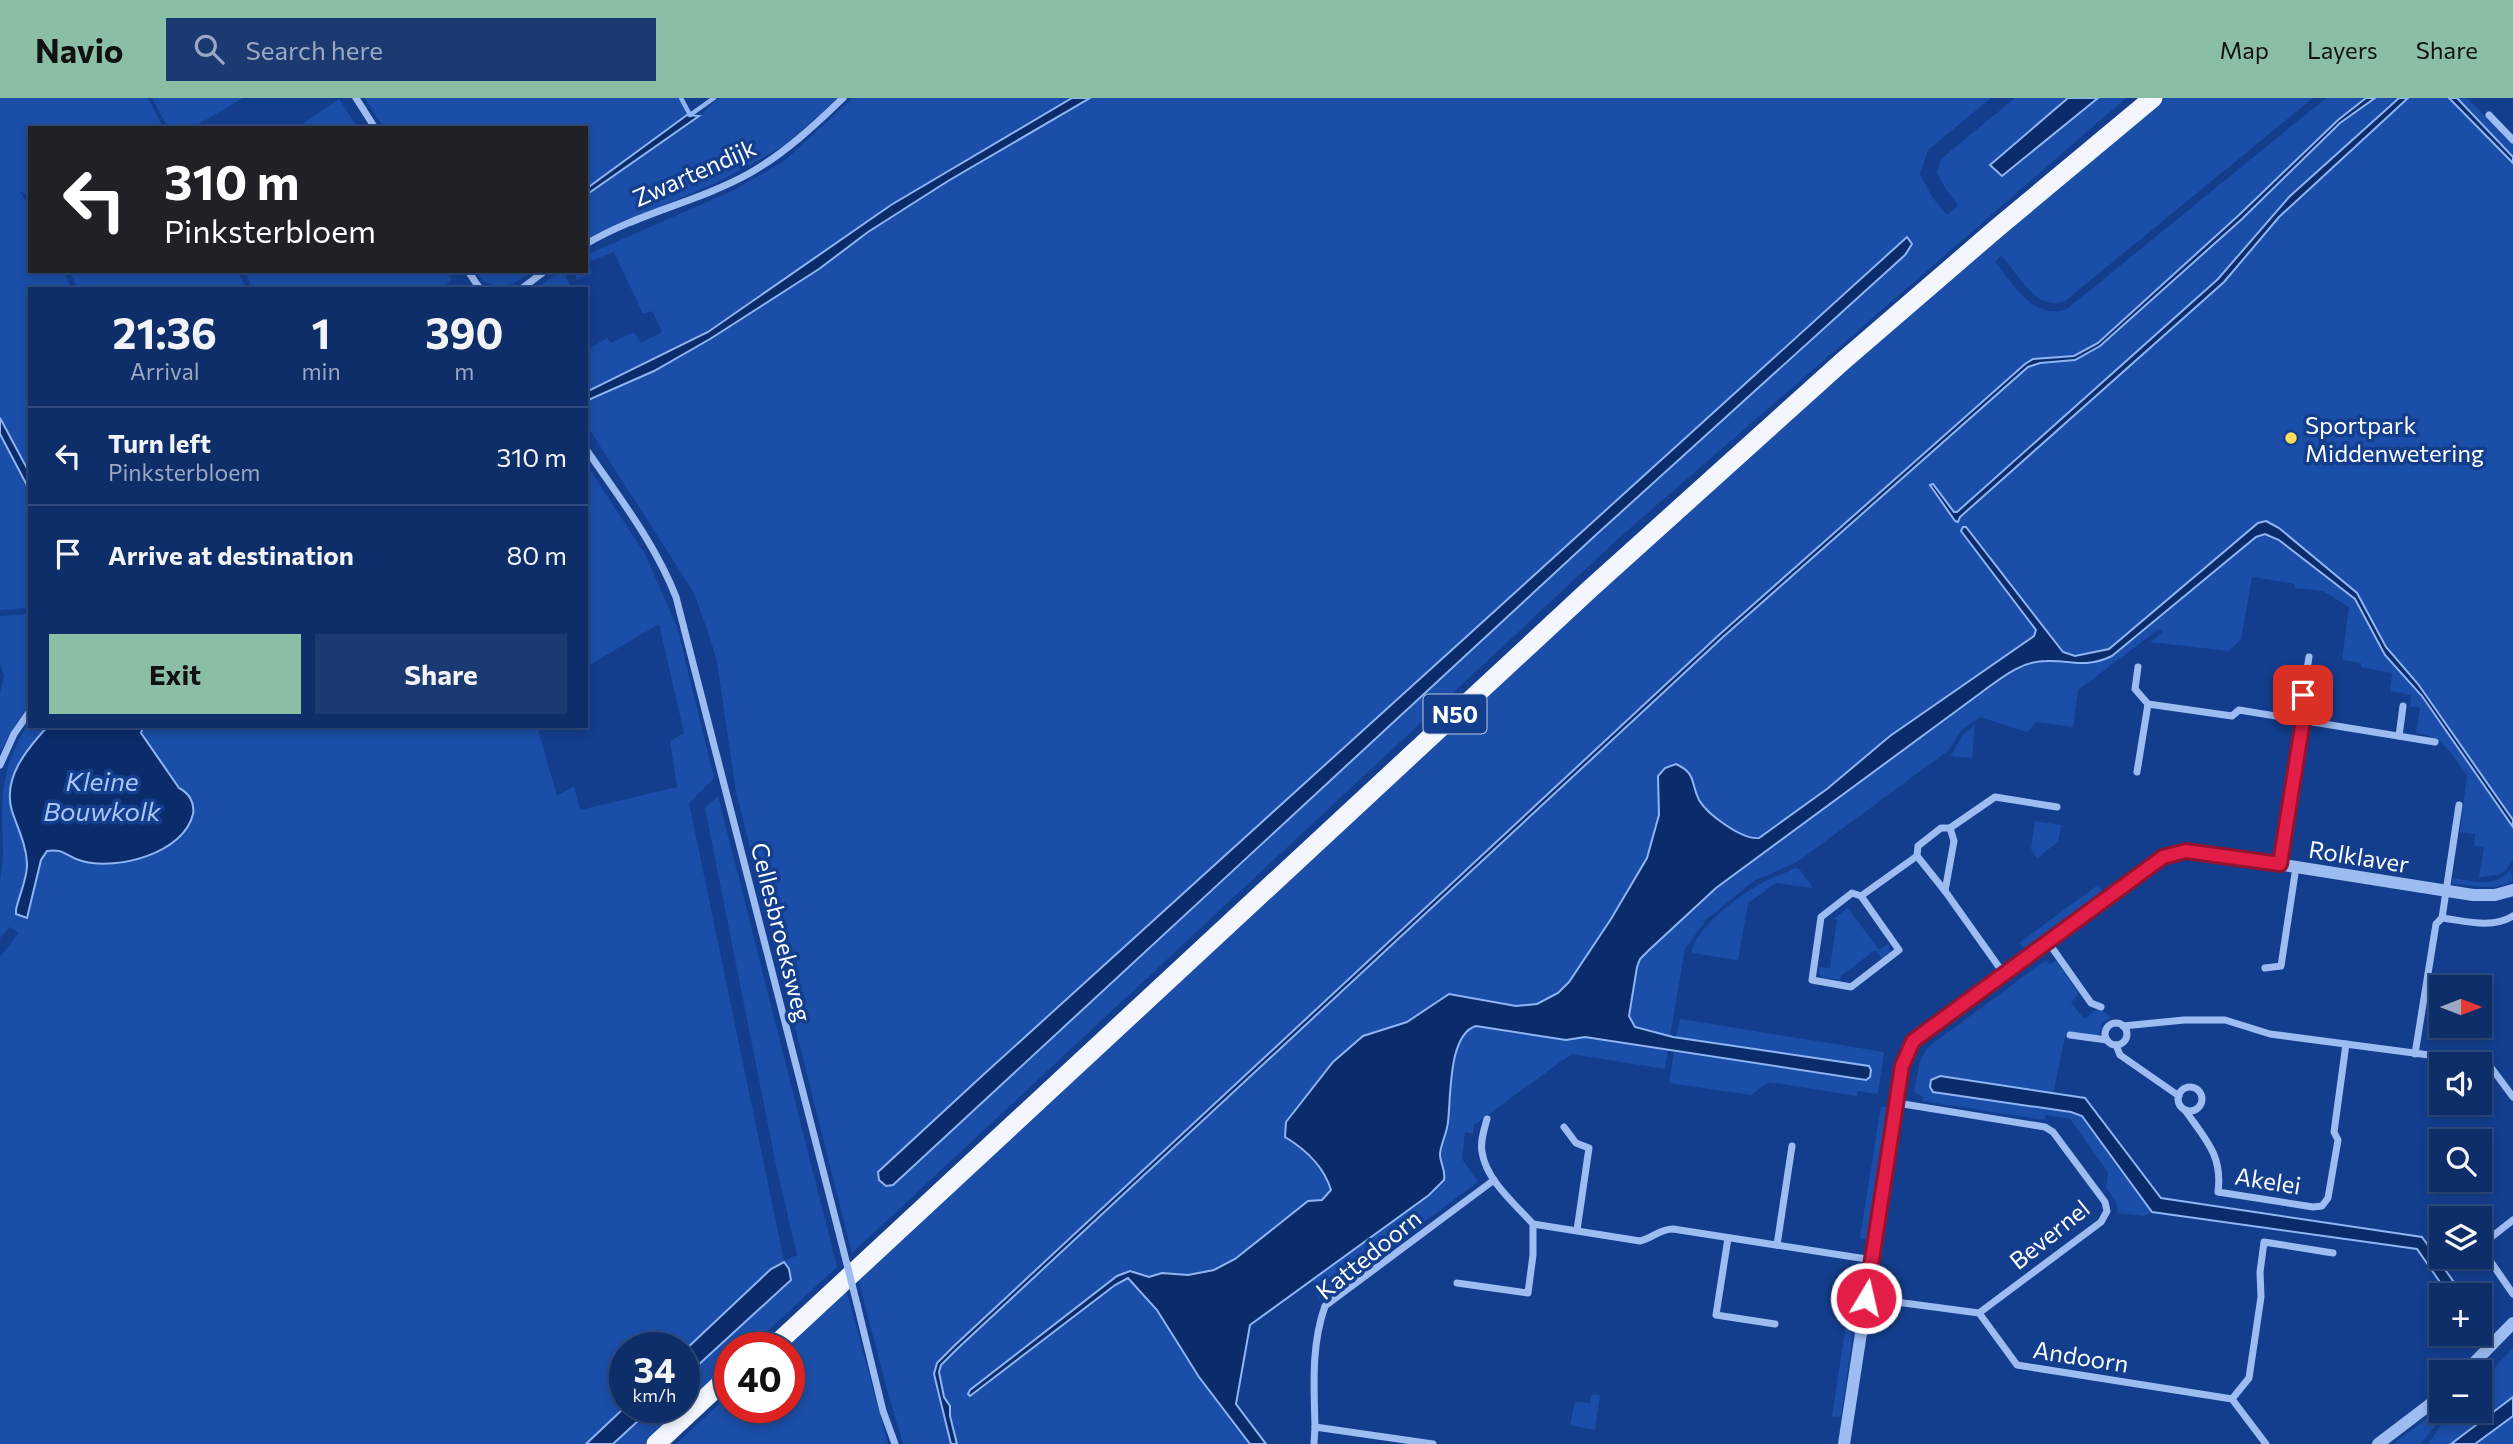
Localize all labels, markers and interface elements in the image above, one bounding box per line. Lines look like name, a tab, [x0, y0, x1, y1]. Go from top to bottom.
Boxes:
search box	[166, 18, 656, 81]
text: Navio	[35, 29, 124, 70]
icon: search	[190, 30, 228, 68]
text: Search here	[246, 34, 383, 65]
text: Map	[2220, 35, 2269, 64]
text: Layers	[2307, 35, 2378, 64]
text: Share	[2416, 35, 2478, 64]
street label: Zwartendijk	[628, 132, 760, 212]
text: 310 m	[164, 150, 299, 210]
icon: left	[49, 154, 140, 245]
text: Pinksterbloem	[164, 210, 376, 250]
text: 21:36	[113, 306, 217, 358]
text: 1	[312, 306, 331, 358]
text: 390	[425, 306, 503, 358]
text: Arrival	[130, 357, 200, 385]
text: min	[301, 357, 341, 385]
text: m	[454, 357, 474, 385]
place label: Sportpark Middenwetering	[2305, 410, 2484, 467]
text: Turn left	[108, 427, 211, 458]
marker: Sportpark Middenwetering	[2283, 430, 2299, 446]
icon: left	[49, 437, 87, 475]
text: 310 m	[496, 441, 567, 472]
text: Pinksterbloem	[108, 458, 260, 486]
icon: arrive	[49, 535, 87, 573]
text: Arrive at destination	[108, 539, 354, 570]
text: 80 m	[507, 539, 567, 570]
button: Exit	[49, 634, 301, 714]
button: Share	[315, 634, 567, 714]
pin	[2273, 665, 2333, 725]
icon: arrive	[2284, 676, 2322, 714]
road number: N50	[1424, 694, 1486, 734]
water label: Kleine Bouwkolk	[43, 765, 162, 826]
street label: Rolklaver	[2307, 834, 2412, 878]
street label: Cellesbroeksweg	[746, 840, 818, 1024]
north arrow	[2429, 975, 2492, 1038]
map controls	[2429, 975, 2492, 1423]
button: sound	[2429, 1052, 2492, 1115]
button: search	[2429, 1129, 2492, 1192]
street label: Akelei	[2233, 1160, 2303, 1200]
street label: Bevernel	[2003, 1193, 2095, 1275]
street label: Kattedoorn	[1310, 1203, 1426, 1305]
button: layers	[2429, 1206, 2492, 1269]
position arrow	[1829, 1261, 1903, 1335]
button: +	[2429, 1283, 2492, 1346]
speed limit sign: 40	[714, 1332, 805, 1423]
street label: Andoorn	[2031, 1334, 2131, 1378]
text: 34	[634, 1347, 675, 1390]
button: −	[2429, 1360, 2492, 1423]
text: km/h	[633, 1384, 676, 1406]

